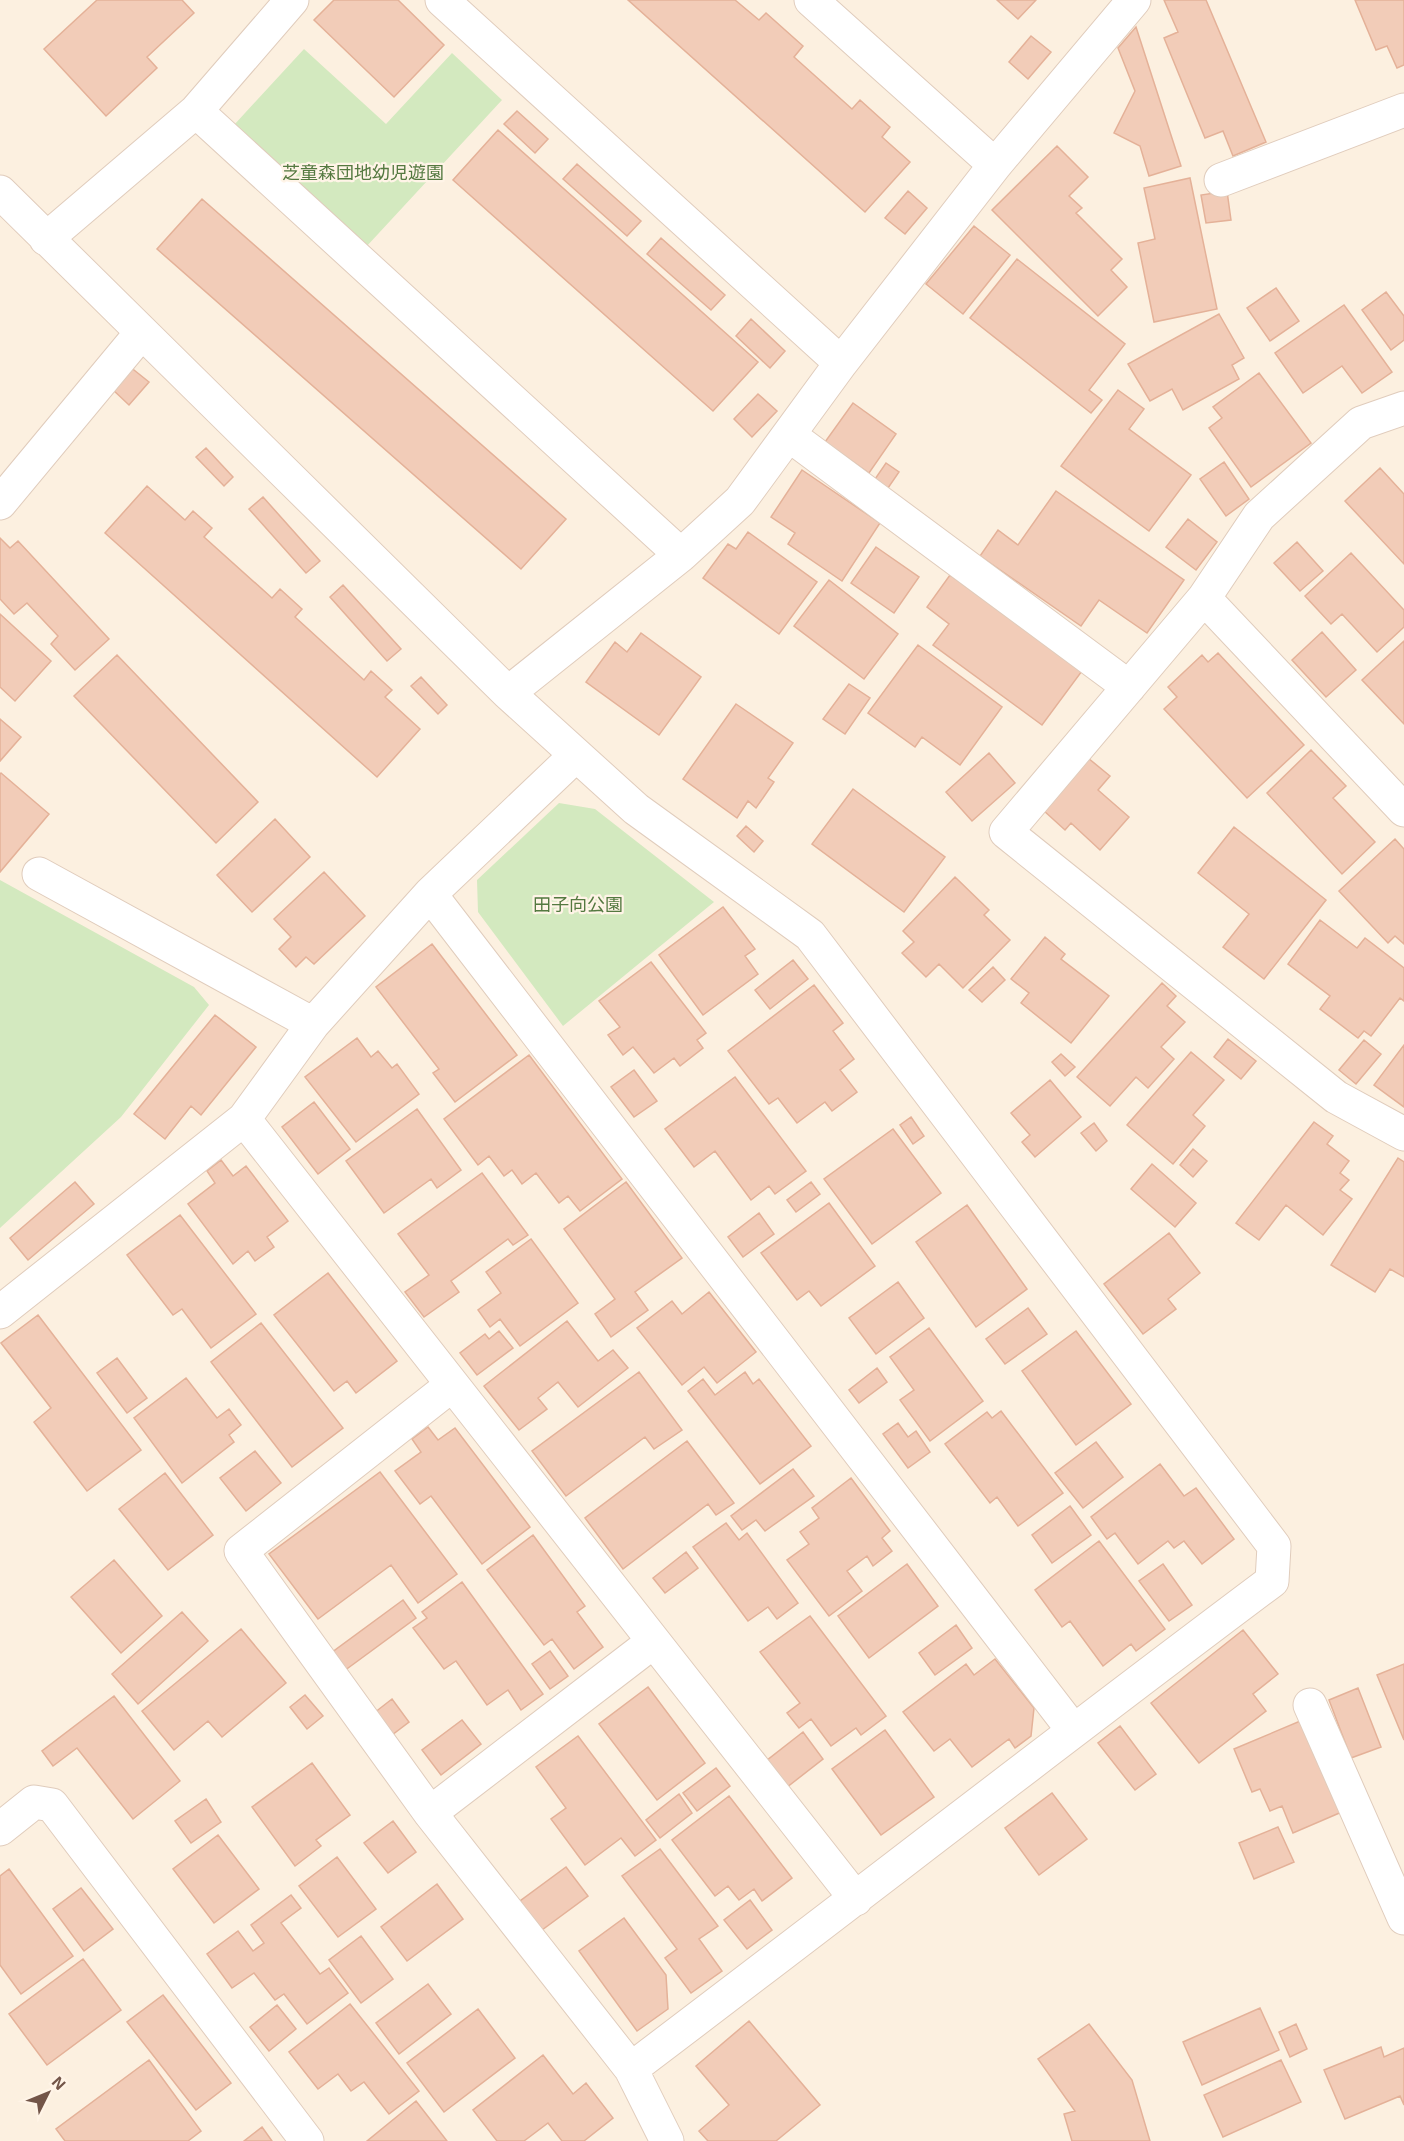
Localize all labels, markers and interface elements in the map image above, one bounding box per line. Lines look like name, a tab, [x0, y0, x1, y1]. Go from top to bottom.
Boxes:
park label: 芝童森団地幼児遊園	[282, 161, 444, 183]
park label: 田子向公園	[533, 893, 623, 915]
north arrow	[18, 2063, 78, 2123]
text: N	[48, 2072, 70, 2093]

